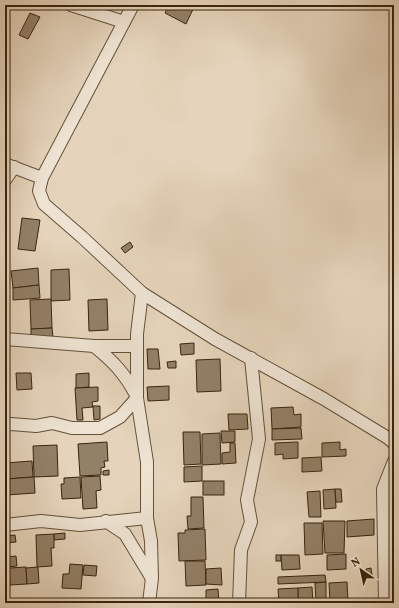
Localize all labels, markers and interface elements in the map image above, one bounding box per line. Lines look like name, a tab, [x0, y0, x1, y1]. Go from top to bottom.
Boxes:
north arrow	[341, 550, 381, 590]
text: N	[349, 554, 364, 571]

